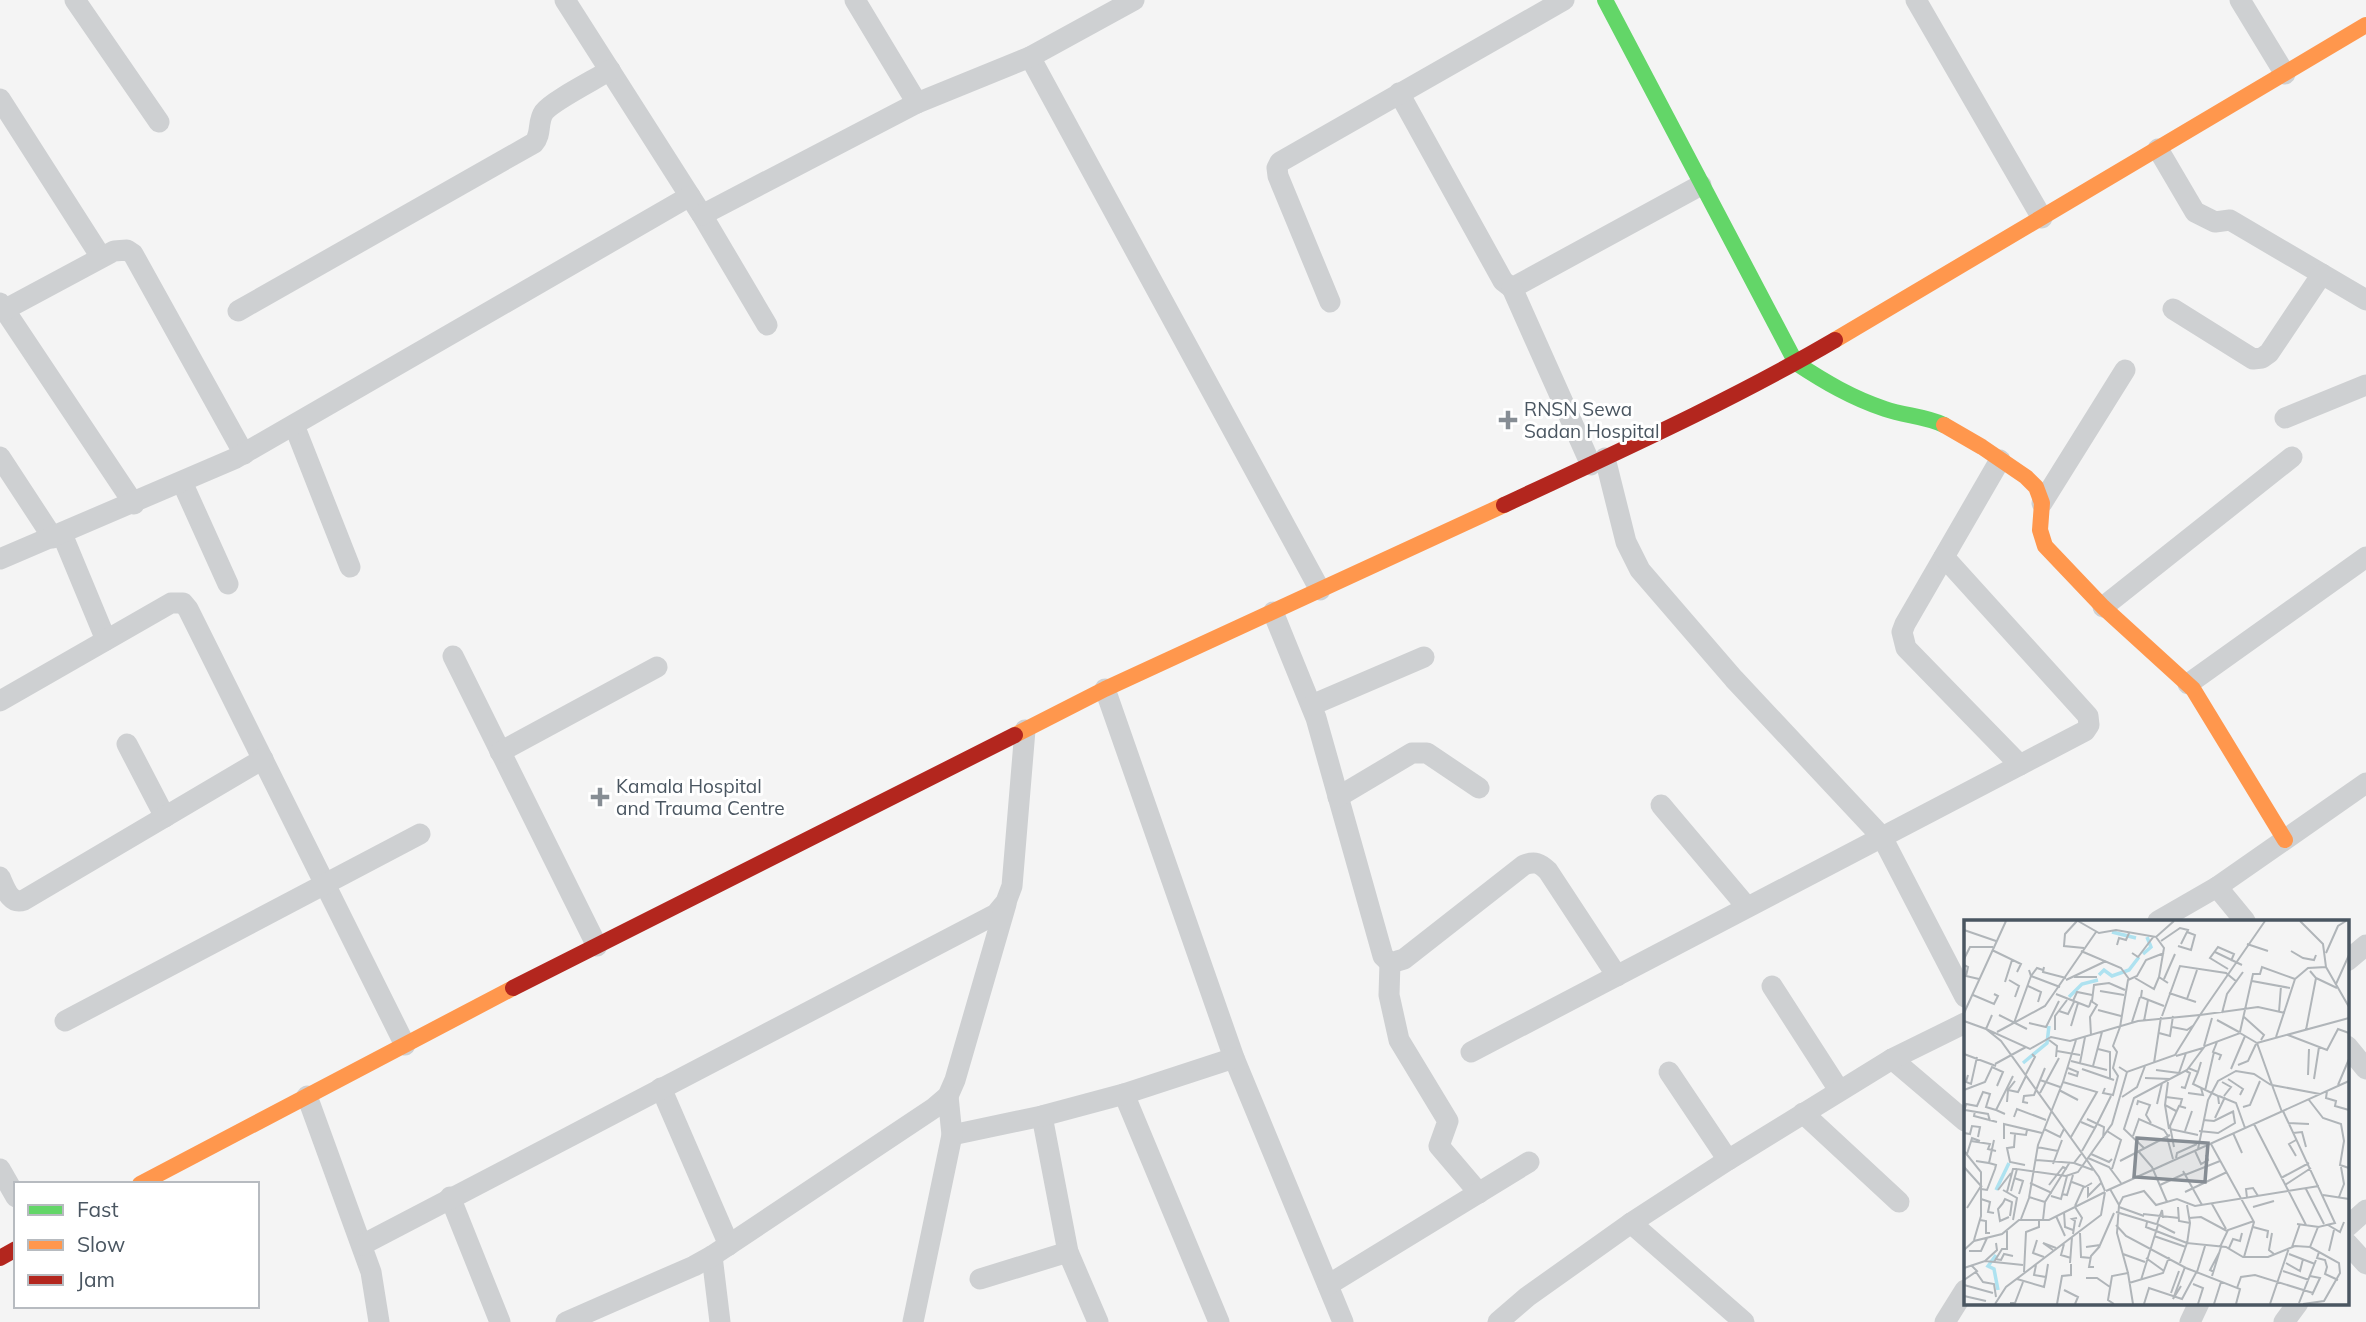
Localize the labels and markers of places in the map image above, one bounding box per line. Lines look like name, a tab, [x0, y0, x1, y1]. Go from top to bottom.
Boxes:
place label: RNSN Sewa Sadan Hospital	[1524, 397, 1659, 443]
marker: RNSN Sewa Sadan Hospital	[1498, 410, 1518, 430]
place label: Kamala Hospital and Trauma Centre	[616, 774, 785, 820]
marker: Kamala Hospital and Trauma Centre	[590, 787, 610, 807]

